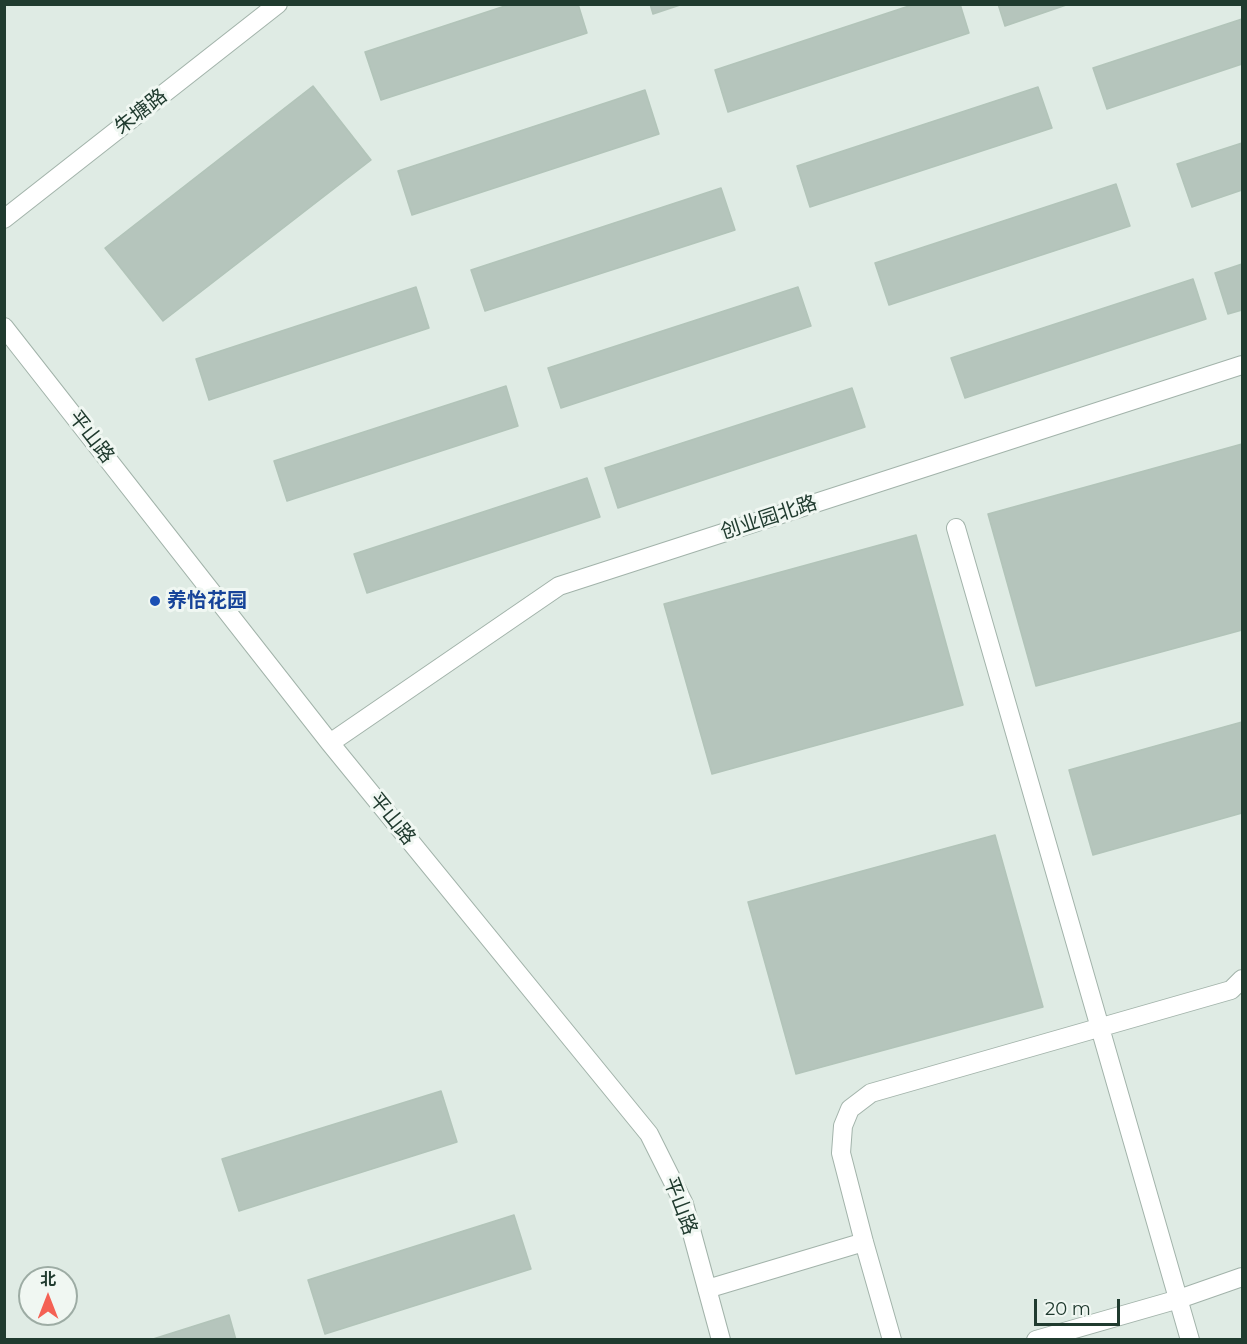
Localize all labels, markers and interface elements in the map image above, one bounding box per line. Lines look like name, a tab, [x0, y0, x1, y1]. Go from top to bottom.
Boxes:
street label: 朱塘路	[110, 84, 172, 140]
street label: 平山路	[63, 406, 119, 468]
street label: 创业园北路	[718, 491, 820, 545]
place label: 养怡花园	[167, 589, 247, 613]
marker: 养怡花园	[148, 594, 162, 608]
street label: 平山路	[364, 788, 420, 850]
street label: 平山路	[658, 1174, 702, 1238]
north arrow	[18, 1266, 78, 1326]
text: 北	[40, 1270, 56, 1289]
scale bar	[1037, 1287, 1122, 1325]
text: 20 m	[1045, 1298, 1091, 1320]

